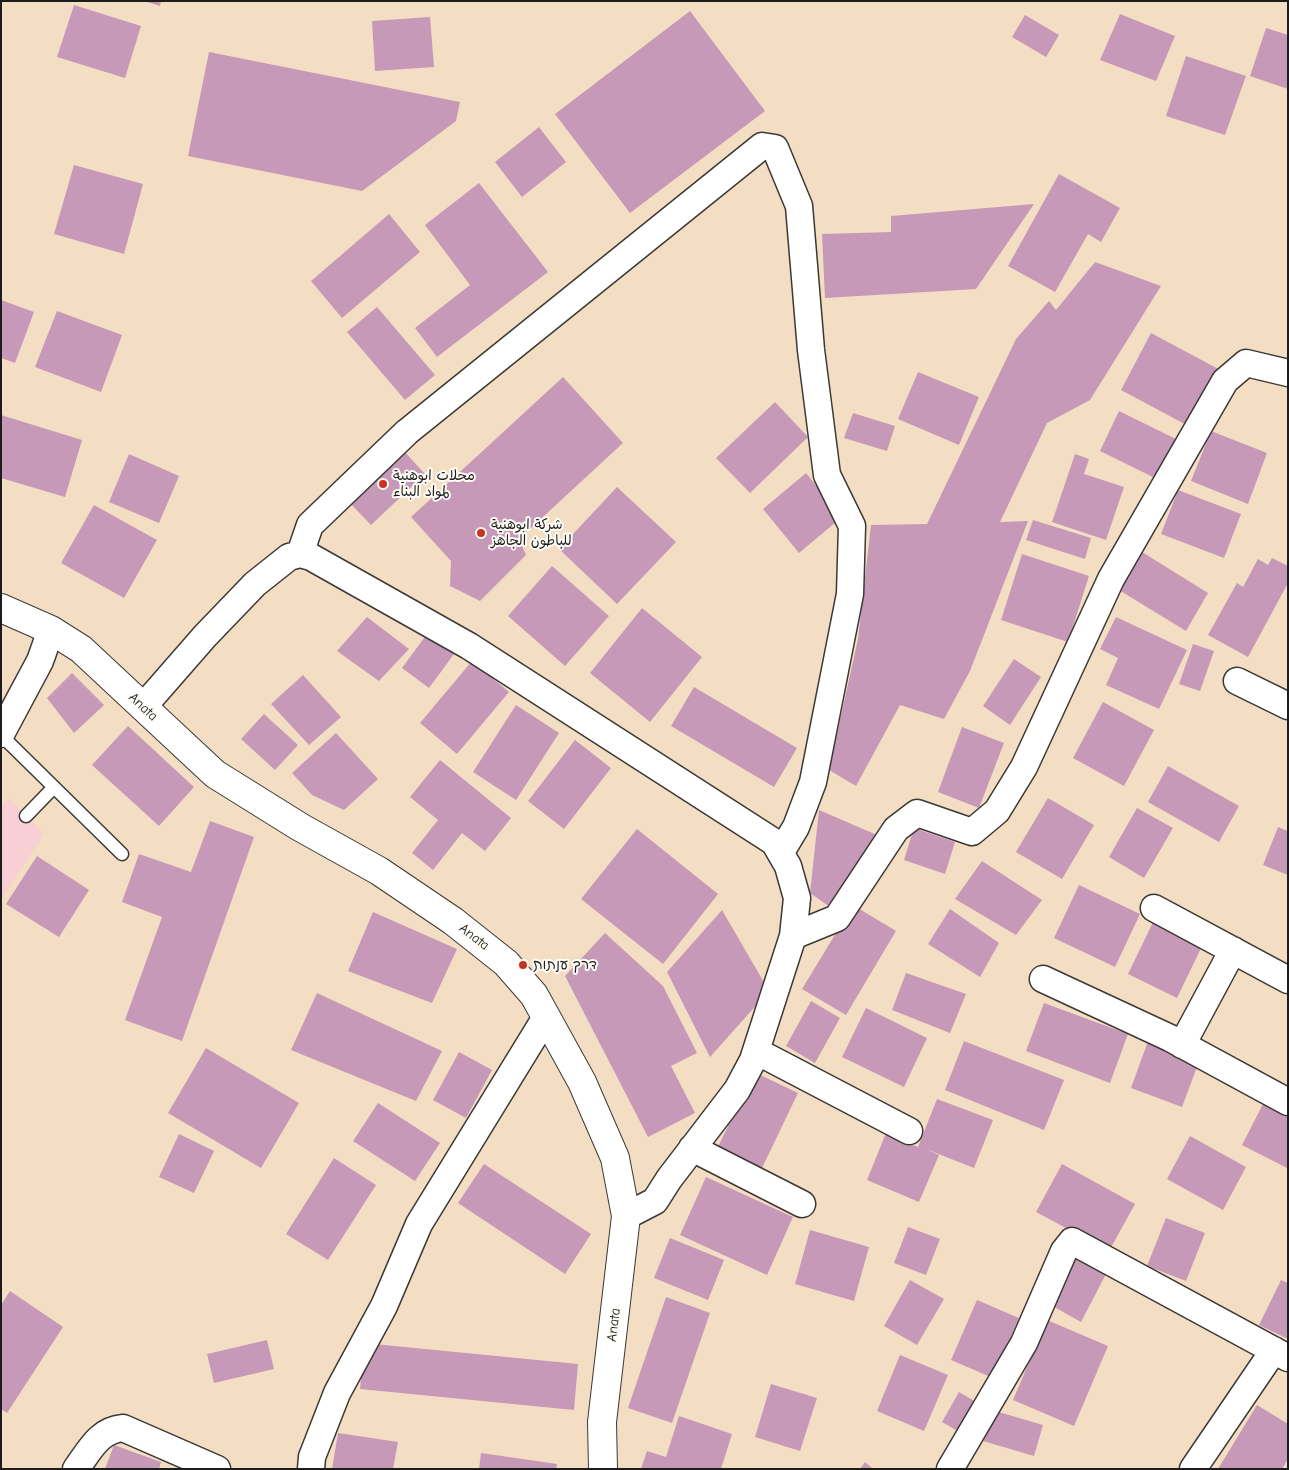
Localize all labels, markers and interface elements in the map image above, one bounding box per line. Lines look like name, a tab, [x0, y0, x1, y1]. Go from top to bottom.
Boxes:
place label: محلات ابوهنية لمواد البناء	[393, 468, 475, 501]
marker: محلات ابوهنية لمواد البناء	[377, 478, 389, 490]
place label: شركة ابوهنية للباطون الجاهز	[491, 517, 572, 550]
marker: شركة ابوهنية للباطون الجاهز	[475, 527, 487, 539]
street label: Anata	[125, 689, 161, 725]
street label: Anata	[455, 920, 493, 954]
place label: דרך ענתות	[533, 957, 597, 973]
marker: דרך ענתות	[517, 959, 529, 971]
street label: Anata	[604, 1307, 624, 1343]

